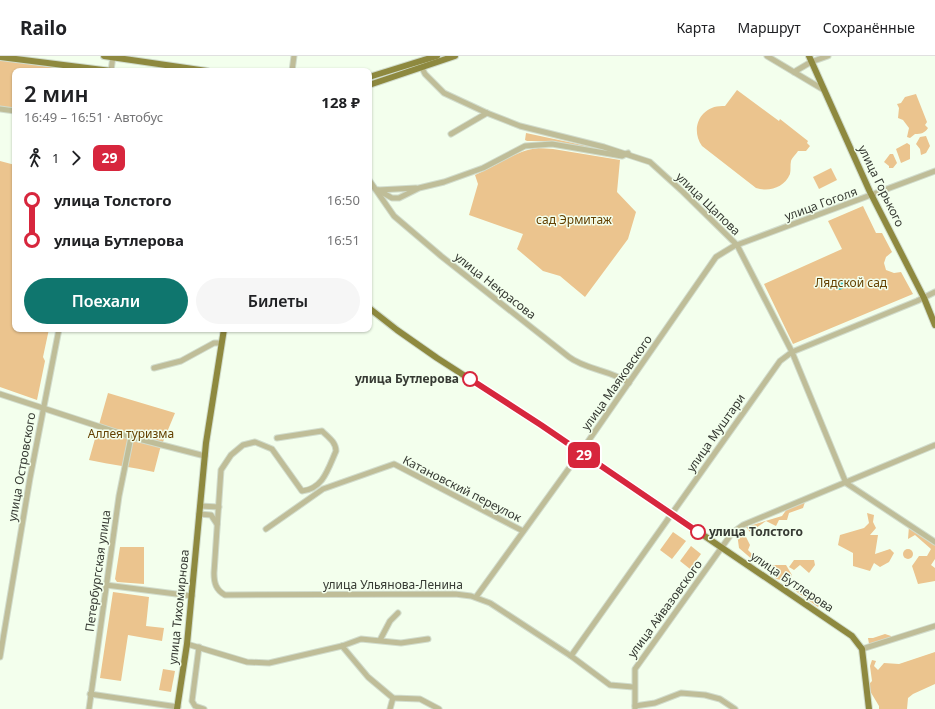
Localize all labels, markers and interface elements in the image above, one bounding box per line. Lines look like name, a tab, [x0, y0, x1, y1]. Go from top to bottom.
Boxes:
text: Railo	[20, 15, 67, 41]
text: Карта	[676, 18, 715, 37]
text: Маршрут	[737, 18, 801, 37]
text: Сохранённые	[823, 18, 915, 37]
text: 2 мин	[24, 78, 89, 108]
text: 128 ₽	[321, 92, 360, 112]
text: 16:49 – 16:51 · Автобус	[24, 108, 163, 126]
street label: улица Горького	[854, 142, 909, 230]
icon: walk	[24, 147, 46, 169]
icon: forward	[65, 147, 87, 169]
text: 29	[101, 148, 117, 167]
text: 1	[52, 149, 59, 167]
street label: улица Щапова	[672, 168, 744, 239]
street label: улица Гоголя	[782, 183, 860, 225]
text: улица Толстого	[54, 190, 171, 210]
text: 16:50	[327, 191, 360, 209]
park label: сад Эрмитаж	[536, 211, 613, 228]
text: улица Бутлерова	[54, 230, 184, 250]
text: 16:51	[327, 231, 360, 249]
street label: улица Некрасова	[451, 248, 540, 323]
park label: Лядской сад	[815, 274, 888, 291]
button: Поехали	[24, 278, 188, 324]
button: Билеты	[196, 278, 360, 324]
street label: улица Маяковского	[577, 332, 656, 434]
place label: улица Бутлерова	[354, 370, 459, 387]
marker: улица Бутлерова	[462, 371, 478, 387]
street label: улица Муштари	[682, 390, 749, 475]
street label: улица Островского	[4, 411, 39, 523]
park label: Аллея туризма	[88, 425, 174, 442]
line badge: 29	[566, 442, 602, 468]
text: 29	[576, 445, 592, 464]
street label: Катановский переулок	[400, 451, 525, 526]
street label: Петербургская улица	[81, 509, 114, 633]
place label: улица Толстого	[708, 523, 803, 540]
marker: улица Толстого	[690, 524, 706, 540]
street label: улица Бутлерова	[747, 547, 837, 616]
street label: улица Тихомирнова	[164, 548, 193, 665]
street label: улица Айвазовского	[623, 556, 706, 661]
street label: улица Ульянова-Ленина	[323, 576, 463, 593]

